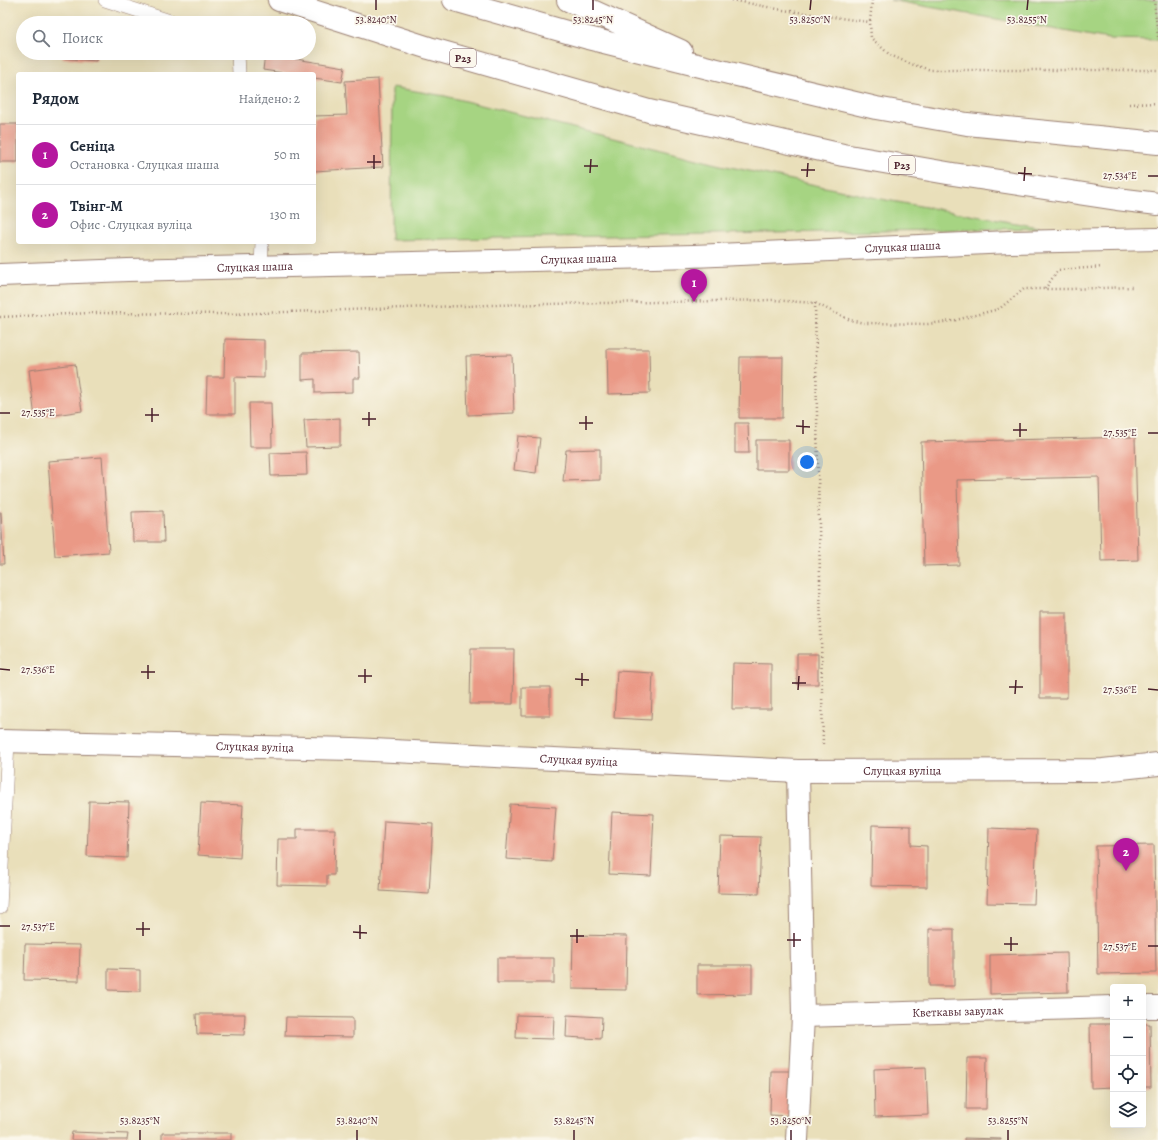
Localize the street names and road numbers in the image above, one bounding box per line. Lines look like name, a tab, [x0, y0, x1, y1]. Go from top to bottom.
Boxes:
road number: Р23	[450, 49, 476, 67]
road number: Р23	[889, 156, 915, 174]
street label: Слуцкая шаша	[864, 237, 941, 256]
street label: Слуцкая шаша	[541, 250, 617, 268]
street label: Слуцкая шаша	[217, 258, 294, 276]
street label: Слуцкая вуліца	[216, 738, 295, 756]
street label: Слуцкая вуліца	[539, 750, 618, 770]
street label: Слуцкая вуліца	[863, 763, 942, 779]
street label: Кветкавы завулак	[912, 1002, 1004, 1021]

